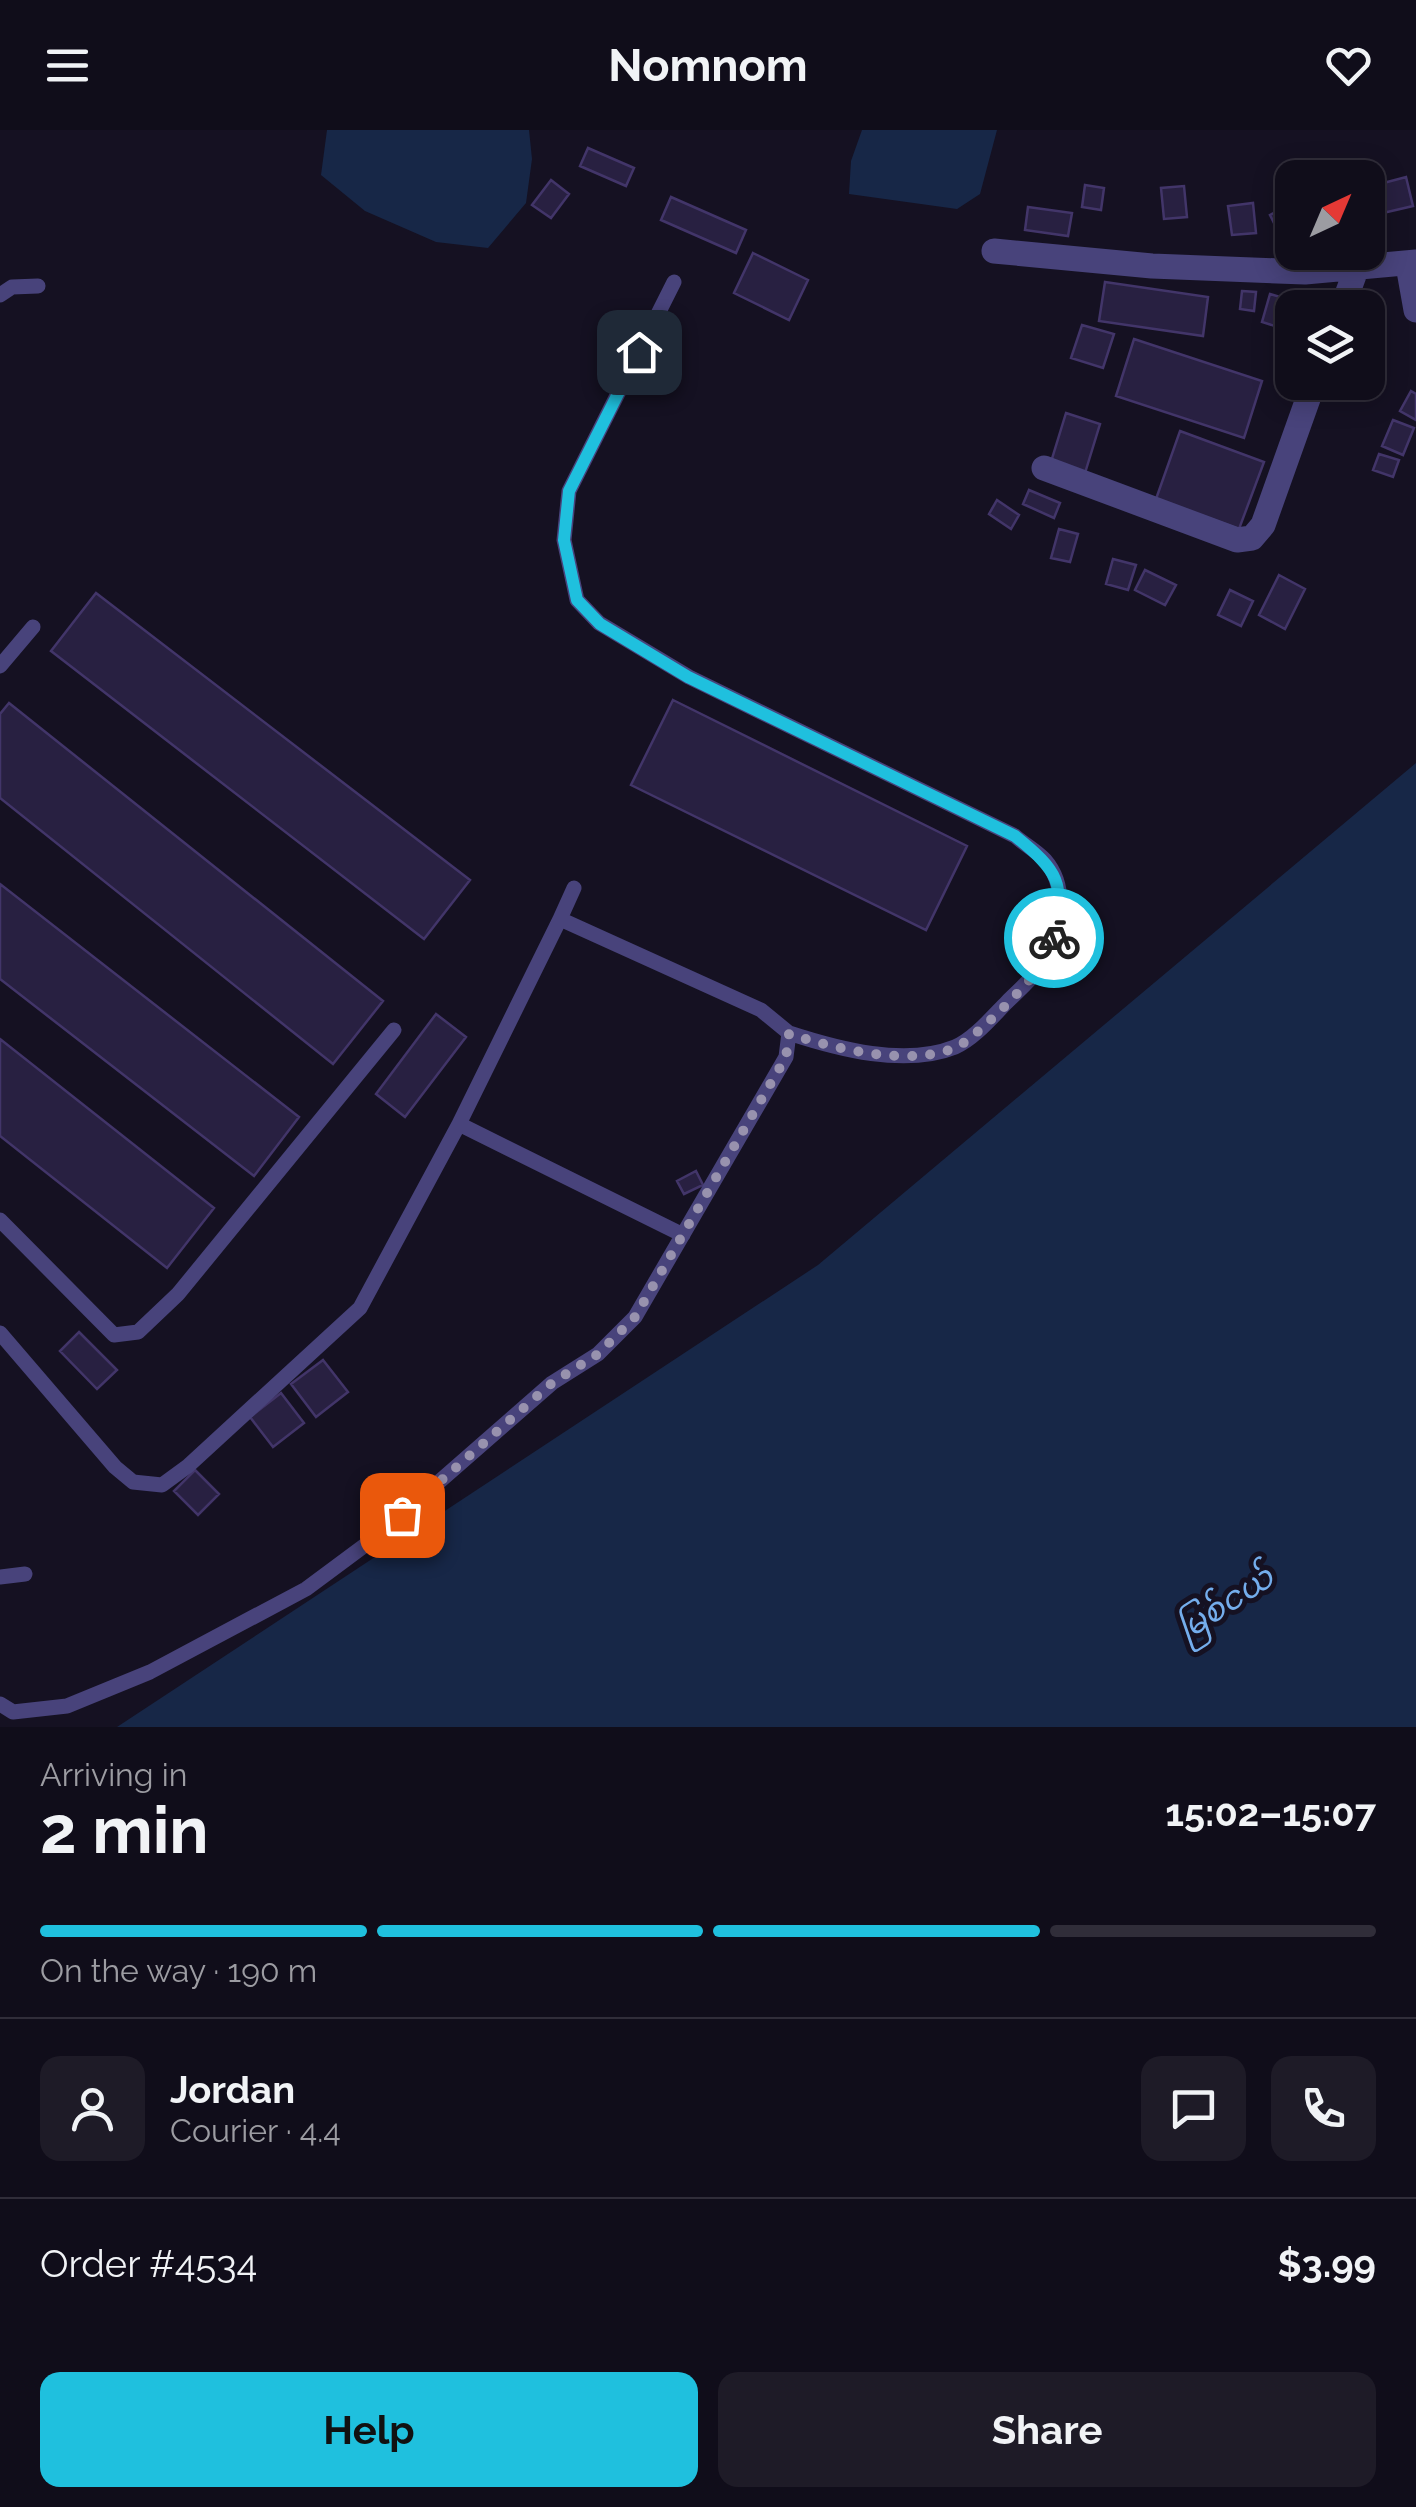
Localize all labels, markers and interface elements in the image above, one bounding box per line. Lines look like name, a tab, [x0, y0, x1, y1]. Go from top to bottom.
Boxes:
icon: menu	[40, 38, 95, 93]
icon: heart	[1321, 38, 1376, 93]
text: Nomnom	[608, 39, 808, 92]
north arrow	[1275, 160, 1385, 270]
map controls	[1275, 160, 1385, 400]
button: layers	[1275, 290, 1385, 400]
pin	[597, 310, 682, 395]
icon: home	[612, 325, 667, 380]
courier	[1004, 888, 1104, 988]
icon: bike	[1027, 911, 1082, 966]
pin	[360, 1473, 445, 1558]
icon: bag	[375, 1488, 430, 1543]
water label: မြစ်ငယ်	[1168, 1554, 1286, 1654]
text: Arriving in	[40, 1756, 187, 1793]
text: 15:02–15:07	[1165, 1790, 1376, 1835]
text: 2 min	[40, 1792, 209, 1868]
text: On the way · 190 m	[40, 1952, 317, 1989]
button: person	[40, 2056, 145, 2161]
button: chat	[1141, 2056, 1246, 2161]
button: phone	[1271, 2056, 1376, 2161]
text: Jordan	[170, 2067, 295, 2112]
text: Courier · 4.4	[170, 2112, 341, 2149]
text: Order #4534	[40, 2241, 257, 2286]
text: $3.99	[1278, 2241, 1376, 2286]
button: Help	[40, 2372, 698, 2487]
button: Share	[718, 2372, 1376, 2487]

